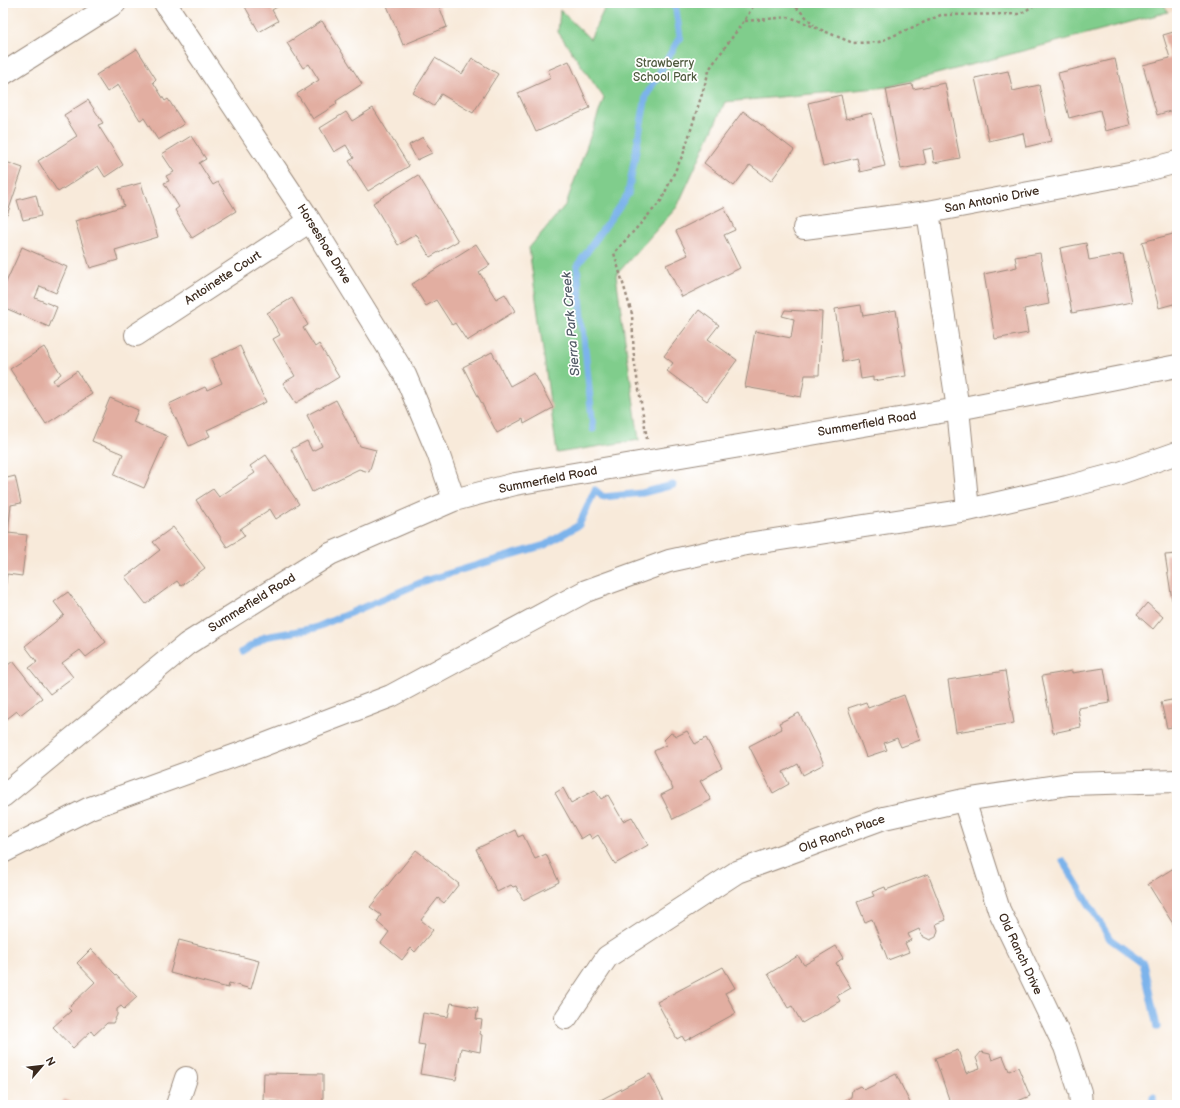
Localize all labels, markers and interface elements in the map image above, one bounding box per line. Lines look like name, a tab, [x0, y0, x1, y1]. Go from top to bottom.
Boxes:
park label: Strawberry School Park	[633, 56, 697, 85]
street label: San Antonio Drive	[943, 183, 1041, 217]
street label: Horseshoe Drive	[294, 201, 354, 287]
street label: Antoinette Court	[182, 247, 264, 308]
water label: Sierra Park Creek	[558, 271, 584, 377]
street label: Summerfield Road	[816, 408, 918, 440]
street label: Summerfield Road	[498, 463, 599, 497]
street label: Summerfield Road	[206, 570, 298, 636]
street label: Old Ranch Place	[797, 811, 887, 857]
street label: Old Ranch Drive	[995, 911, 1045, 997]
north arrow	[22, 1046, 62, 1086]
text: N	[43, 1055, 58, 1068]

